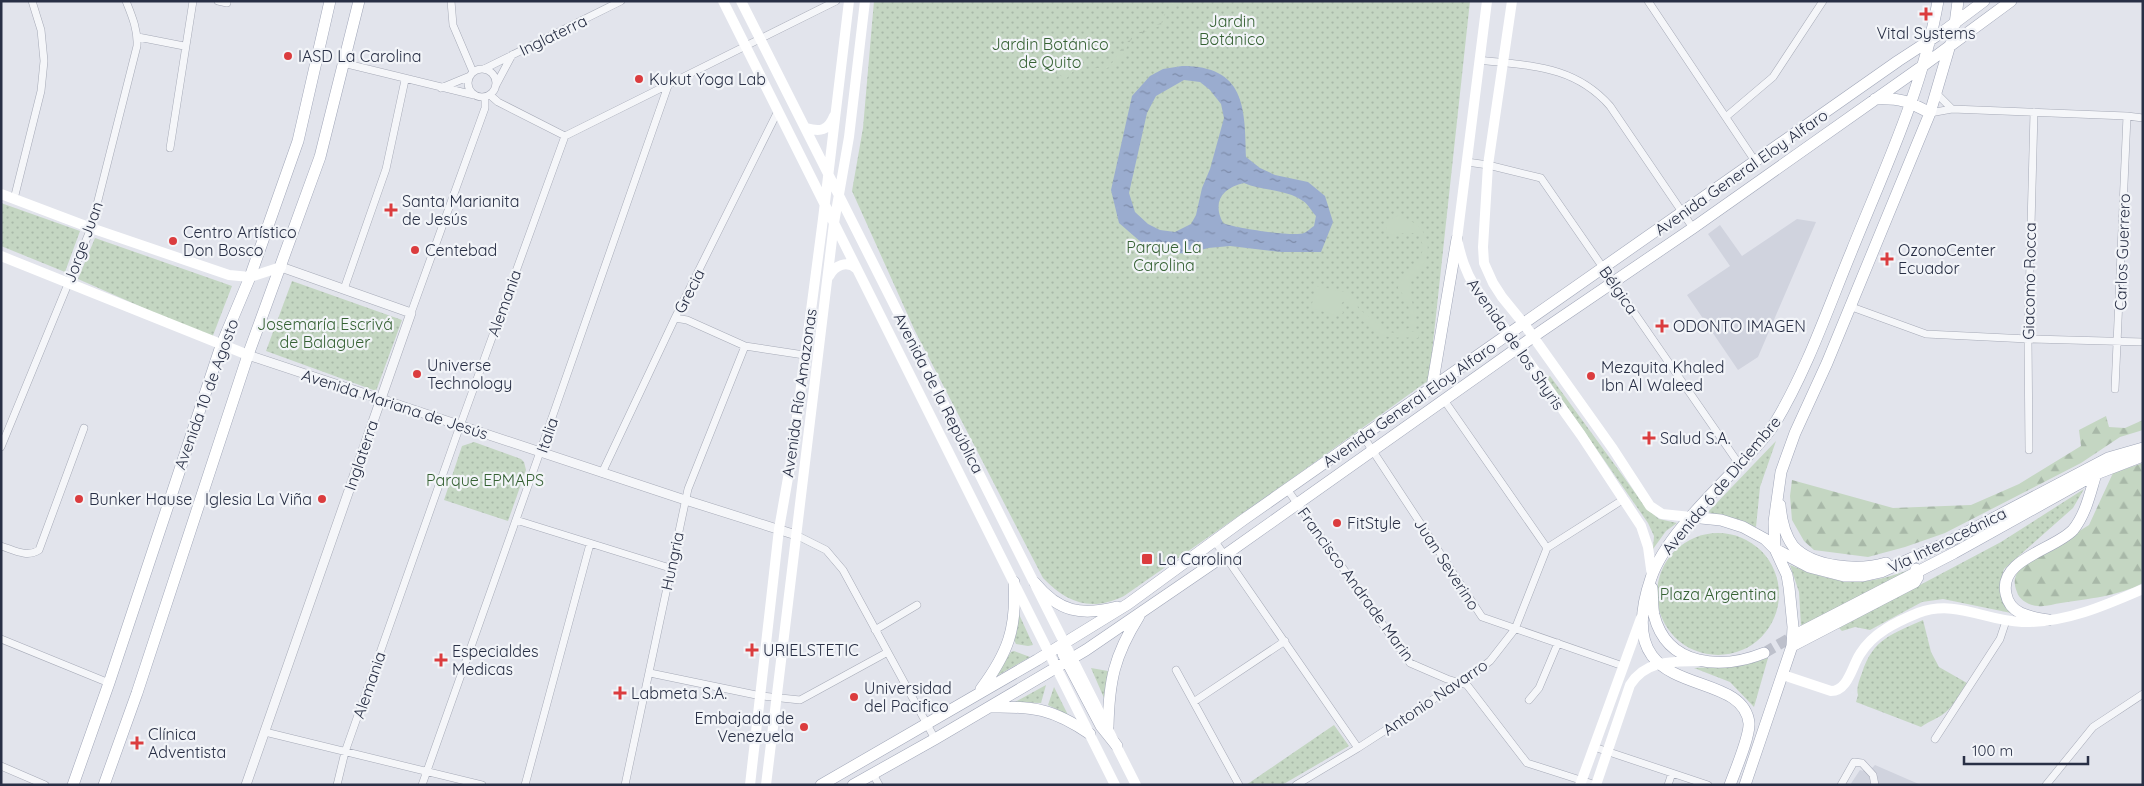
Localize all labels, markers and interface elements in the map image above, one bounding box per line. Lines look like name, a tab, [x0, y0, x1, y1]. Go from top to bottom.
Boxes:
marker: Vital Systems	[1919, 7, 1933, 21]
street label: Inglaterra	[516, 10, 590, 60]
park label: Jardin Botánico	[1199, 11, 1265, 49]
place label: Vital Systems	[1876, 23, 1976, 43]
park label: Jardin Botánico de Quito	[991, 34, 1109, 72]
place label: IASD La Carolina	[298, 46, 421, 66]
marker: IASD La Carolina	[282, 50, 294, 62]
place label: Kukut Yoga Lab	[649, 69, 766, 89]
marker: Kukut Yoga Lab	[633, 73, 645, 85]
street label: Avenida General Eloy Alfaro	[1651, 105, 1831, 239]
place label: Santa Marianita de Jesús	[402, 191, 519, 229]
street label: Carlos Guerrero	[2110, 193, 2134, 311]
street label: Jorge Juan	[59, 199, 107, 285]
marker: Santa Marianita de Jesús	[384, 203, 398, 217]
place label: Centro Artístico Don Bosco	[183, 222, 297, 260]
street label: Giacomo Rocca	[2018, 222, 2040, 340]
marker: Centro Artístico Don Bosco	[167, 235, 179, 247]
park label: Parque La Carolina	[1126, 237, 1202, 275]
place label: Centebad	[425, 240, 497, 260]
place label: OzonoCenter Ecuador	[1898, 240, 1996, 278]
marker: Centebad	[409, 244, 421, 256]
marker: OzonoCenter Ecuador	[1880, 252, 1894, 266]
street label: Bélgica	[1595, 262, 1643, 318]
street label: Grecia	[669, 265, 709, 317]
street label: Alemania	[483, 267, 525, 339]
street label: Avenida de los Shyris	[1463, 274, 1569, 414]
street label: Avenida Río Amazonas	[777, 307, 821, 479]
street label: Avenida de la República	[890, 309, 988, 477]
park label: Josemaría Escrivá de Balaguer	[257, 314, 393, 352]
street label: Avenida 10 de Agosto	[169, 316, 243, 472]
place label: ODONTO IMAGEN	[1673, 316, 1806, 336]
marker: ODONTO IMAGEN	[1655, 319, 1669, 333]
street label: Avenida General Eloy Alfaro	[1319, 337, 1499, 471]
place label: Universe Technology	[427, 355, 512, 393]
place label: Mezquita Khaled Ibn Al Waleed	[1601, 357, 1724, 395]
street label: Avenida Mariana de Jesús	[299, 364, 491, 444]
marker: Universe Technology	[411, 368, 423, 380]
marker: Mezquita Khaled Ibn Al Waleed	[1585, 370, 1597, 382]
street label: Avenida 6 de Diciembre	[1657, 412, 1785, 558]
street label: Italia	[532, 415, 562, 455]
street label: Inglaterra	[340, 417, 382, 493]
place label: Salud S.A.	[1660, 428, 1731, 448]
marker: Salud S.A.	[1642, 431, 1656, 445]
park label: Parque EPMAPS	[426, 470, 544, 490]
place label: Bunker Hause	[89, 489, 192, 509]
place label: Iglesia La Viña	[205, 489, 312, 509]
marker: Bunker Hause	[73, 493, 85, 505]
marker: Iglesia La Viña	[316, 493, 328, 505]
street label: Francisco Andrade Marin	[1293, 503, 1419, 665]
street label: Vía Interoceánica	[1885, 503, 2009, 577]
place label: FitStyle	[1347, 513, 1401, 533]
street label: Juan Severino	[1410, 514, 1484, 614]
marker: FitStyle	[1331, 517, 1343, 529]
street label: Hungria	[656, 530, 688, 592]
place label: La Carolina	[1158, 549, 1242, 569]
marker: La Carolina	[1140, 552, 1154, 566]
park label: Plaza Argentina	[1660, 584, 1776, 604]
place label: URIELSTETIC	[763, 640, 859, 660]
place label: Especialdes Medicas	[452, 641, 539, 679]
marker: URIELSTETIC	[745, 643, 759, 657]
street label: Alemania	[348, 649, 390, 721]
marker: Especialdes Medicas	[434, 653, 448, 667]
street label: Antonio Navarro	[1379, 655, 1491, 739]
place label: Universidad del Pacifico	[864, 678, 952, 716]
place label: Labmeta S.A.	[631, 683, 727, 703]
marker: Labmeta S.A.	[613, 686, 627, 700]
marker: Universidad del Pacifico	[848, 691, 860, 703]
place label: Embajada de Venezuela	[694, 708, 794, 746]
marker: Embajada de Venezuela	[798, 721, 810, 733]
place label: Clínica Adventista	[148, 724, 226, 762]
scale bar	[1964, 734, 2088, 766]
marker: Clínica Adventista	[130, 736, 144, 750]
text: 100 m	[1972, 741, 2013, 760]

